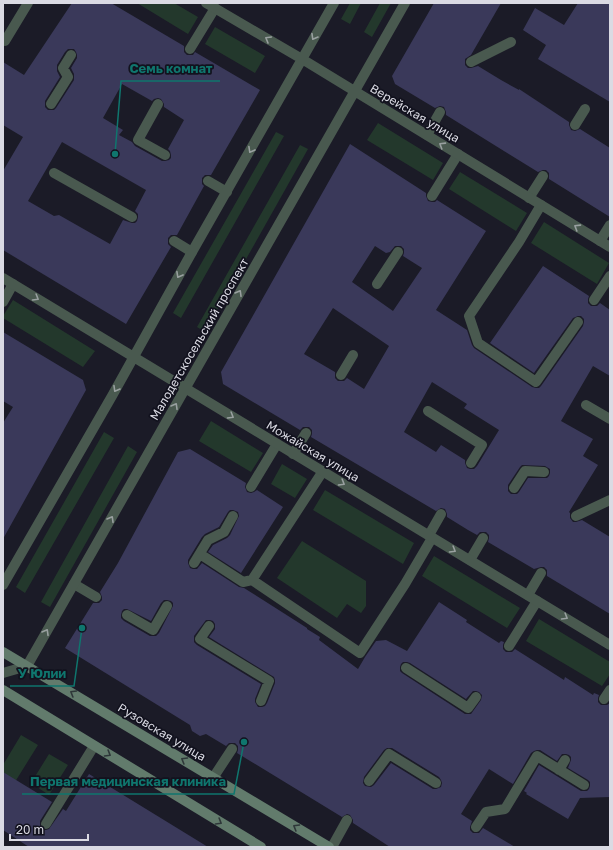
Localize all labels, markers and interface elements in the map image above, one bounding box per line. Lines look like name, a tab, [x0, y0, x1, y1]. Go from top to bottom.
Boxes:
one-way arrow	[312, 33, 319, 40]
one-way arrow	[265, 37, 272, 44]
callout: Семь комнат	[121, 56, 220, 81]
text: Семь комнат	[129, 60, 213, 76]
street label: Верейская улица	[368, 80, 462, 146]
one-way arrow	[439, 142, 446, 149]
one-way arrow	[248, 146, 255, 153]
one-way arrow	[574, 224, 581, 232]
street label: Малодетскосельский проспект	[146, 255, 252, 423]
one-way arrow	[177, 271, 184, 278]
one-way arrow	[235, 290, 242, 297]
one-way arrow	[32, 293, 39, 301]
one-way arrow	[114, 385, 121, 392]
one-way arrow	[171, 403, 178, 410]
one-way arrow	[227, 411, 234, 419]
street label: Можайская улица	[264, 417, 362, 485]
one-way arrow	[338, 478, 345, 486]
one-way arrow	[106, 516, 113, 523]
one-way arrow	[449, 546, 456, 553]
one-way arrow	[561, 613, 568, 620]
one-way arrow	[42, 629, 49, 636]
callout: У Юлии	[10, 661, 74, 686]
text: У Юлии	[18, 665, 66, 681]
one-way arrow	[70, 691, 77, 698]
street label: Рузовская улица	[115, 700, 209, 764]
one-way arrow	[104, 750, 111, 757]
one-way arrow	[181, 758, 188, 765]
callout: Первая медицинская клиника	[22, 769, 234, 794]
text: Первая медицинская клиника	[30, 773, 226, 789]
scale bar	[10, 816, 88, 842]
one-way arrow	[215, 817, 222, 824]
text: 20 m	[16, 822, 44, 837]
one-way arrow	[293, 824, 300, 832]

